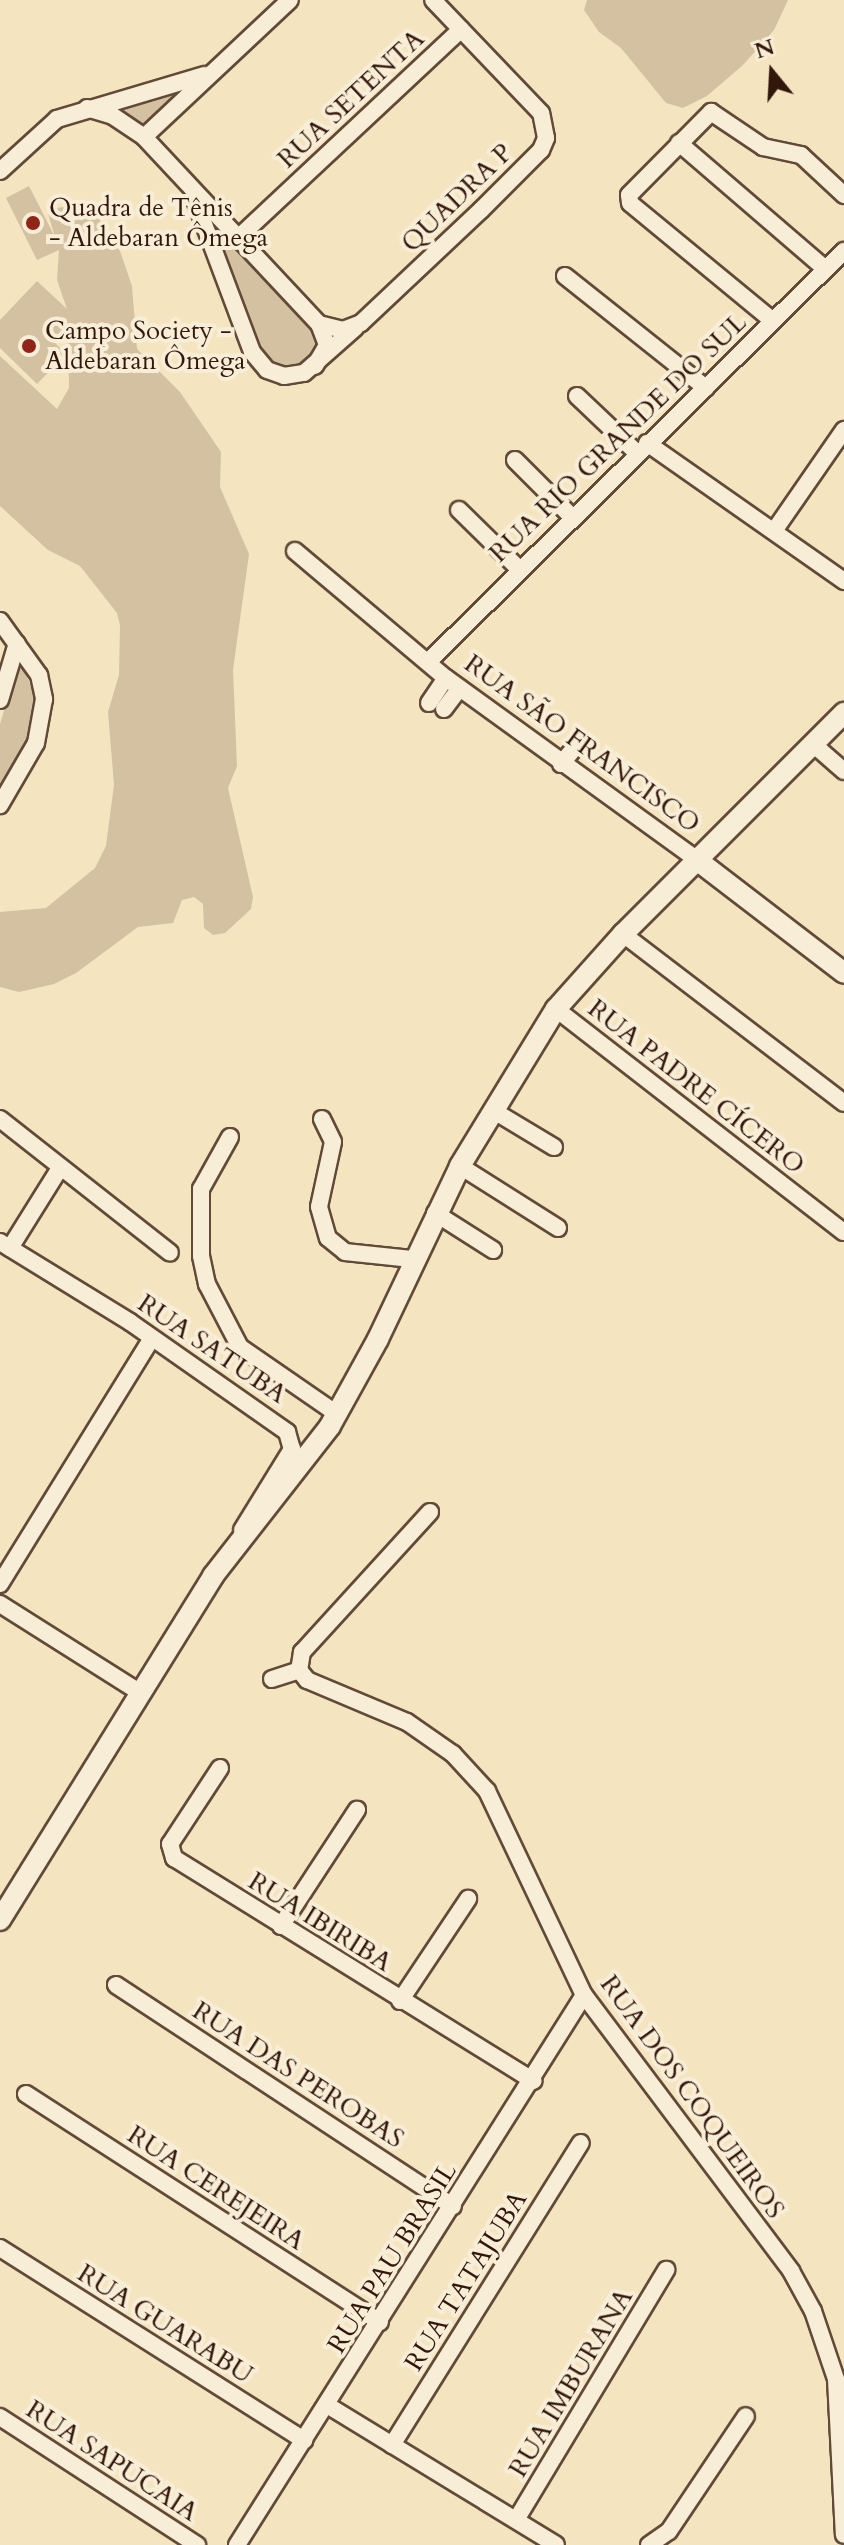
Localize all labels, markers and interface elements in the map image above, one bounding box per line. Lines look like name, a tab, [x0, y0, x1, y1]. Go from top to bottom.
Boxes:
street label: RUA SETENTA	[271, 23, 431, 175]
north arrow	[732, 32, 812, 112]
text: N	[751, 32, 778, 66]
street label: QUADRA P	[395, 137, 519, 259]
place label: Quadra de Tênis - Aldebaran Ômega	[49, 192, 268, 254]
marker: Quadra de Tênis - Aldebaran Ômega	[24, 214, 42, 232]
street label: RUA RIO GRANDE DO SUL	[483, 307, 753, 569]
place label: Campo Society - Aldebaran Ômega	[45, 315, 245, 376]
marker: Campo Society - Aldebaran Ômega	[20, 337, 38, 355]
street label: RUA SÃO FRANCISCO	[458, 648, 706, 840]
street label: RUA PADRE CÍCERO	[582, 993, 810, 1181]
street label: RUA SATUBA	[132, 1288, 292, 1410]
street label: RUA IBIRIBA	[243, 1866, 397, 1978]
street label: RUA DOS COQUEIROS	[593, 1969, 791, 2225]
street label: RUA DAS PEROBAS	[187, 1995, 409, 2155]
street label: RUA CEREJEIRA	[122, 2119, 310, 2257]
street label: RUA PAU BRASIL	[321, 2157, 463, 2359]
street label: RUA TATAJUBA	[398, 2185, 534, 2377]
street label: RUA GUARABU	[72, 2258, 258, 2390]
street label: RUA IMBURANA	[502, 2283, 640, 2483]
street label: RUA SAPUCAIA	[20, 2394, 204, 2528]

